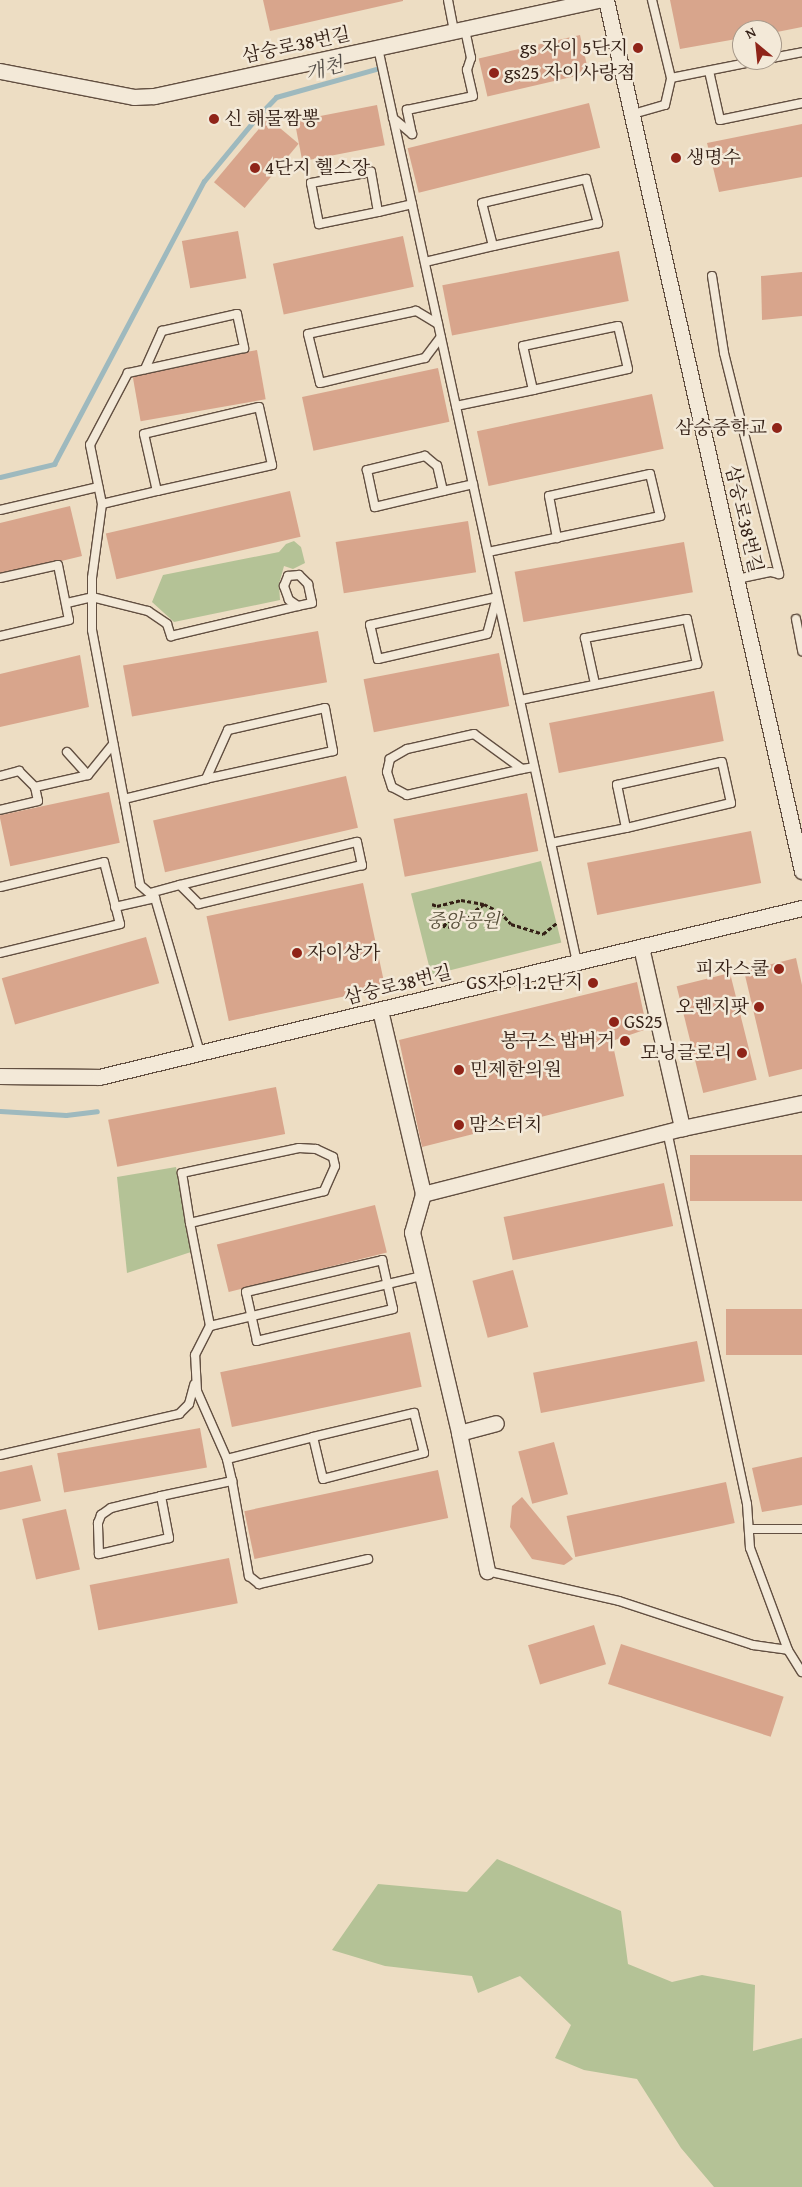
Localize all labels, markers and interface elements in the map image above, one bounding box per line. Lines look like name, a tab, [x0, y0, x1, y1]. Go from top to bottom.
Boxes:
north arrow	[732, 20, 782, 70]
street label: 삼숭로38번길	[240, 22, 352, 68]
text: N	[742, 22, 759, 44]
place label: gs 자이 5단지	[520, 37, 628, 59]
marker: gs 자이 5단지	[632, 42, 644, 54]
water label: 개천	[302, 51, 346, 85]
place label: gs25 자이사랑점	[504, 62, 635, 84]
marker: gs25 자이사랑점	[488, 67, 500, 79]
place label: 신 해물짬뽕	[224, 108, 320, 130]
marker: 신 해물짬뽕	[208, 113, 220, 125]
place label: 생명수	[686, 147, 741, 169]
marker: 생명수	[670, 152, 682, 164]
place label: 4단지 헬스장	[265, 157, 370, 179]
marker: 4단지 헬스장	[249, 162, 261, 174]
place label: 삼숭중학교	[675, 417, 767, 439]
marker: 삼숭중학교	[771, 422, 783, 434]
street label: 삼숭로38번길	[721, 463, 767, 575]
park label: 중앙공원	[426, 910, 500, 932]
place label: 자이상가	[307, 942, 380, 964]
marker: 자이상가	[291, 947, 303, 959]
place label: 피자스쿨	[696, 958, 769, 980]
street label: 삼숭로38번길	[342, 961, 454, 1009]
marker: 피자스쿨	[773, 963, 785, 975]
place label: GS자이1.2단지	[466, 972, 583, 994]
marker: GS자이1.2단지	[587, 977, 599, 989]
place label: 오렌지팟	[676, 996, 749, 1018]
marker: 오렌지팟	[753, 1001, 765, 1013]
place label: GS25	[624, 1011, 663, 1033]
marker: GS25	[608, 1016, 620, 1028]
place label: 봉구스 밥버거	[501, 1030, 615, 1052]
marker: 봉구스 밥버거	[619, 1035, 631, 1047]
place label: 모닝글로리	[640, 1042, 732, 1064]
marker: 모닝글로리	[736, 1047, 748, 1059]
place label: 민제한의원	[470, 1059, 562, 1081]
marker: 민제한의원	[452, 1063, 466, 1077]
place label: 맘스터치	[469, 1114, 542, 1136]
marker: 맘스터치	[453, 1119, 465, 1131]

